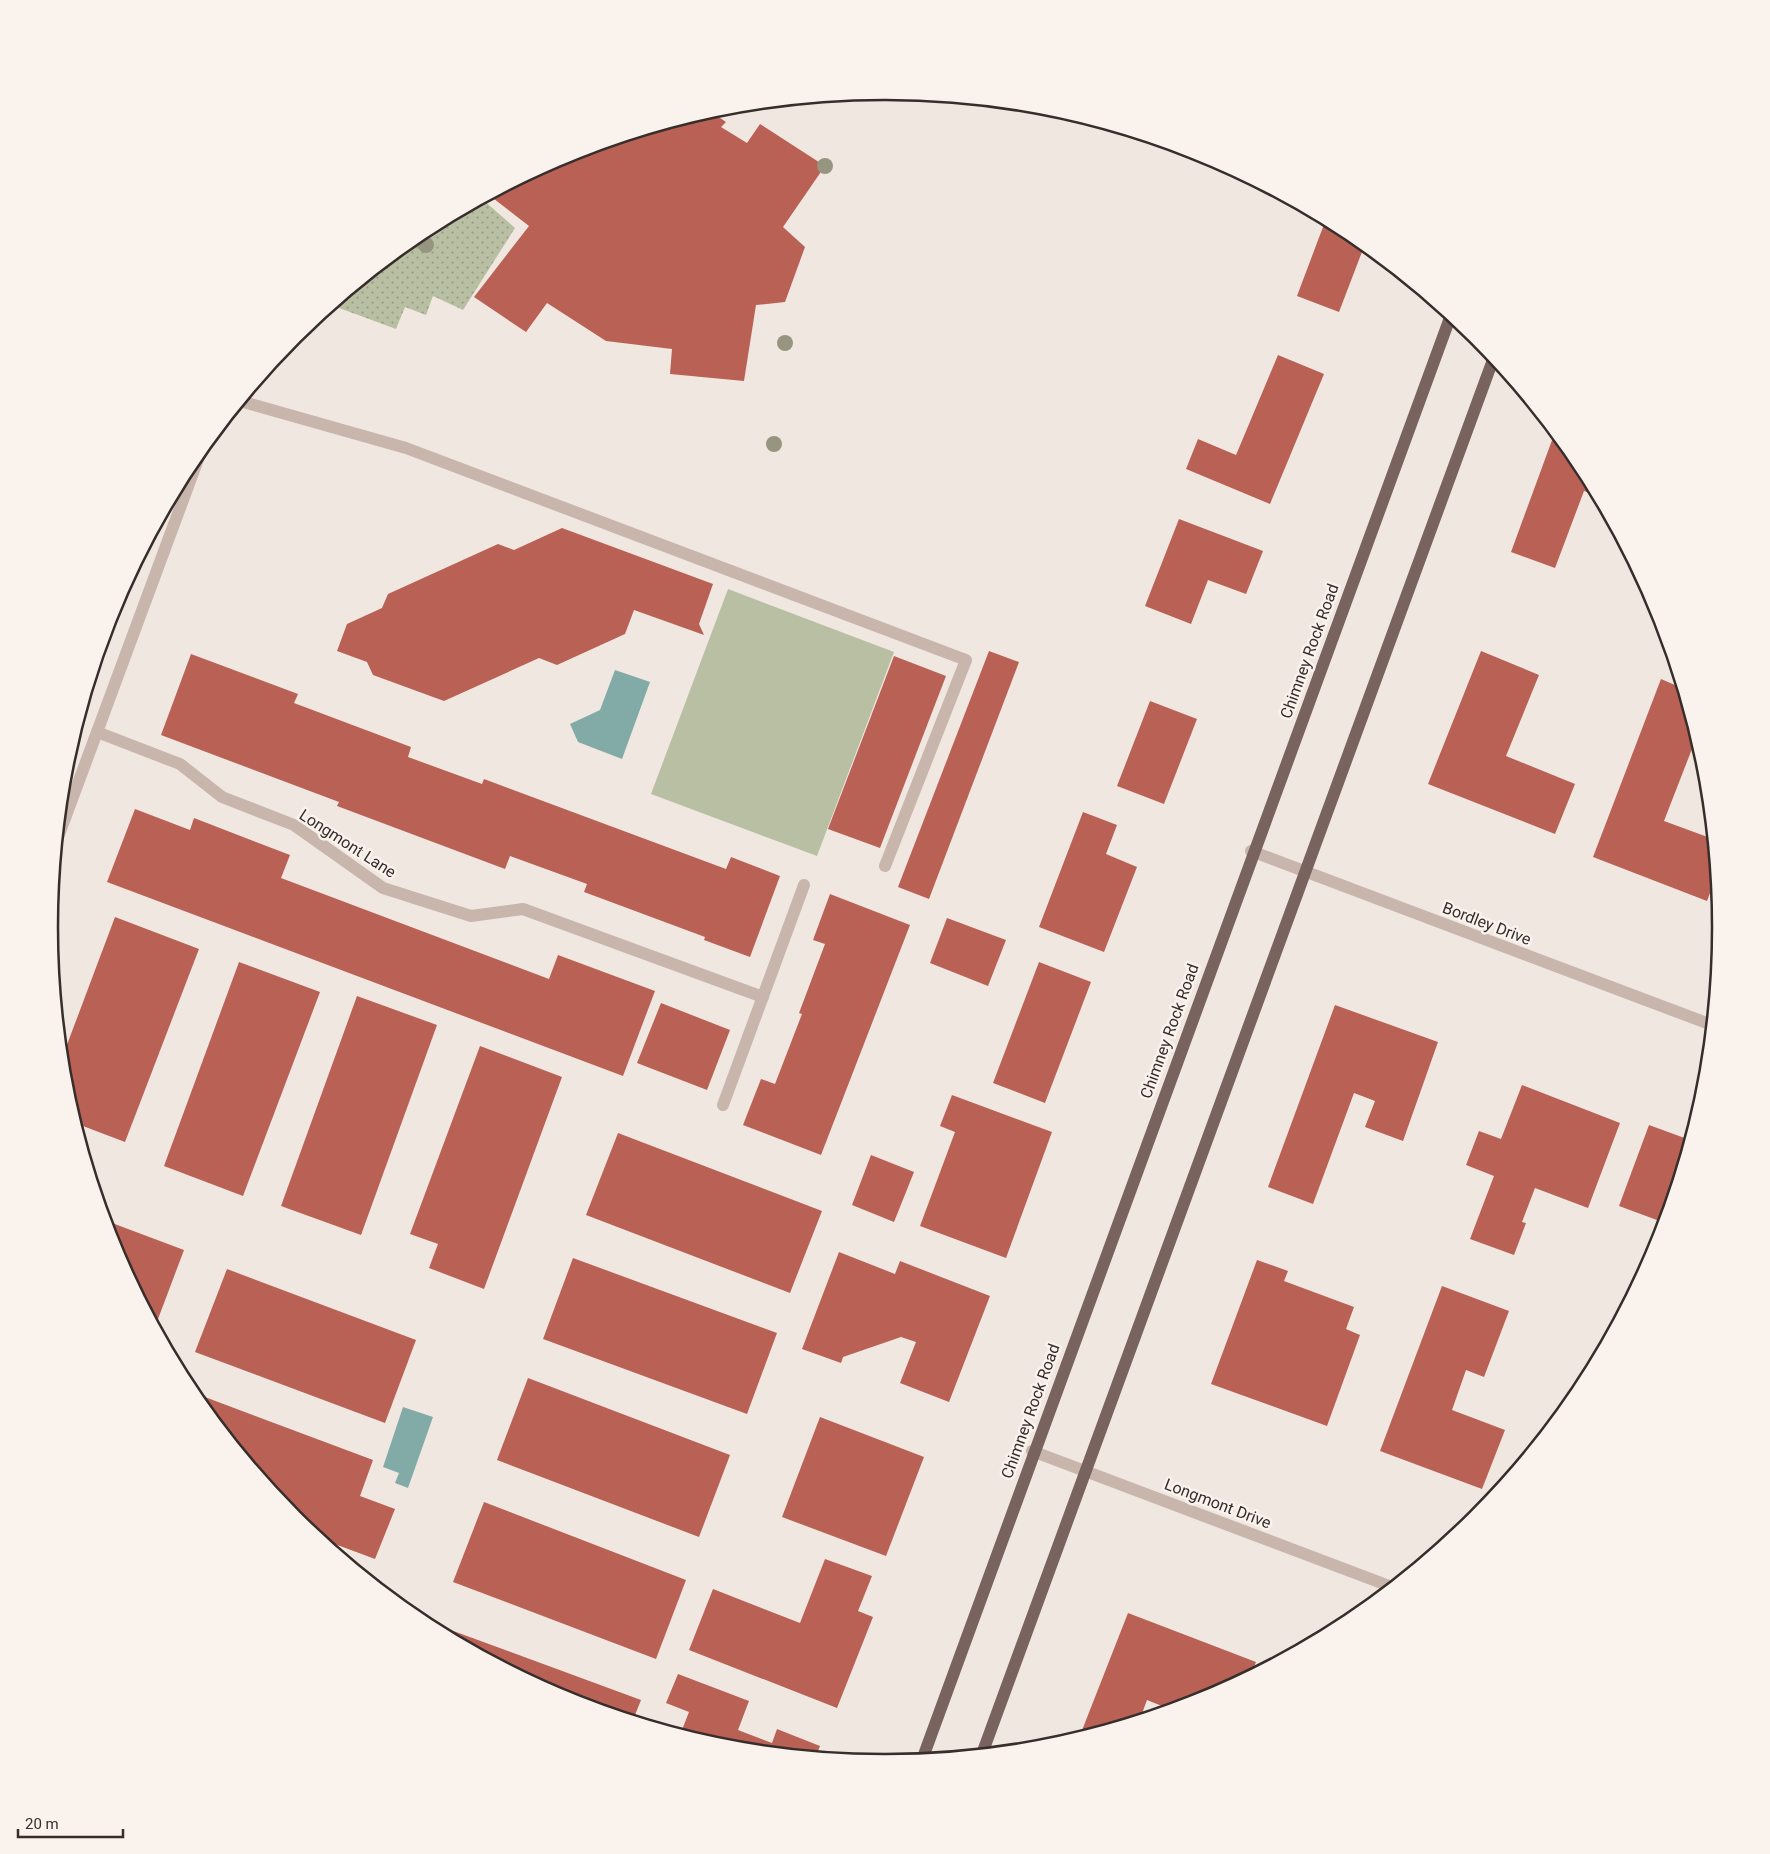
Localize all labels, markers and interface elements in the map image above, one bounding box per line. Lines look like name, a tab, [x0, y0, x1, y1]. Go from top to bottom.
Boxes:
street label: Chimney Rock Road	[1276, 581, 1343, 721]
street label: Longmont Lane	[296, 805, 400, 882]
street label: Bordley Drive	[1440, 898, 1534, 949]
street label: Chimney Rock Road	[1136, 961, 1203, 1101]
street label: Chimney Rock Road	[997, 1341, 1064, 1481]
street label: Longmont Drive	[1162, 1474, 1274, 1533]
scale bar	[18, 1806, 122, 1838]
text: 20 m	[25, 1815, 59, 1833]

